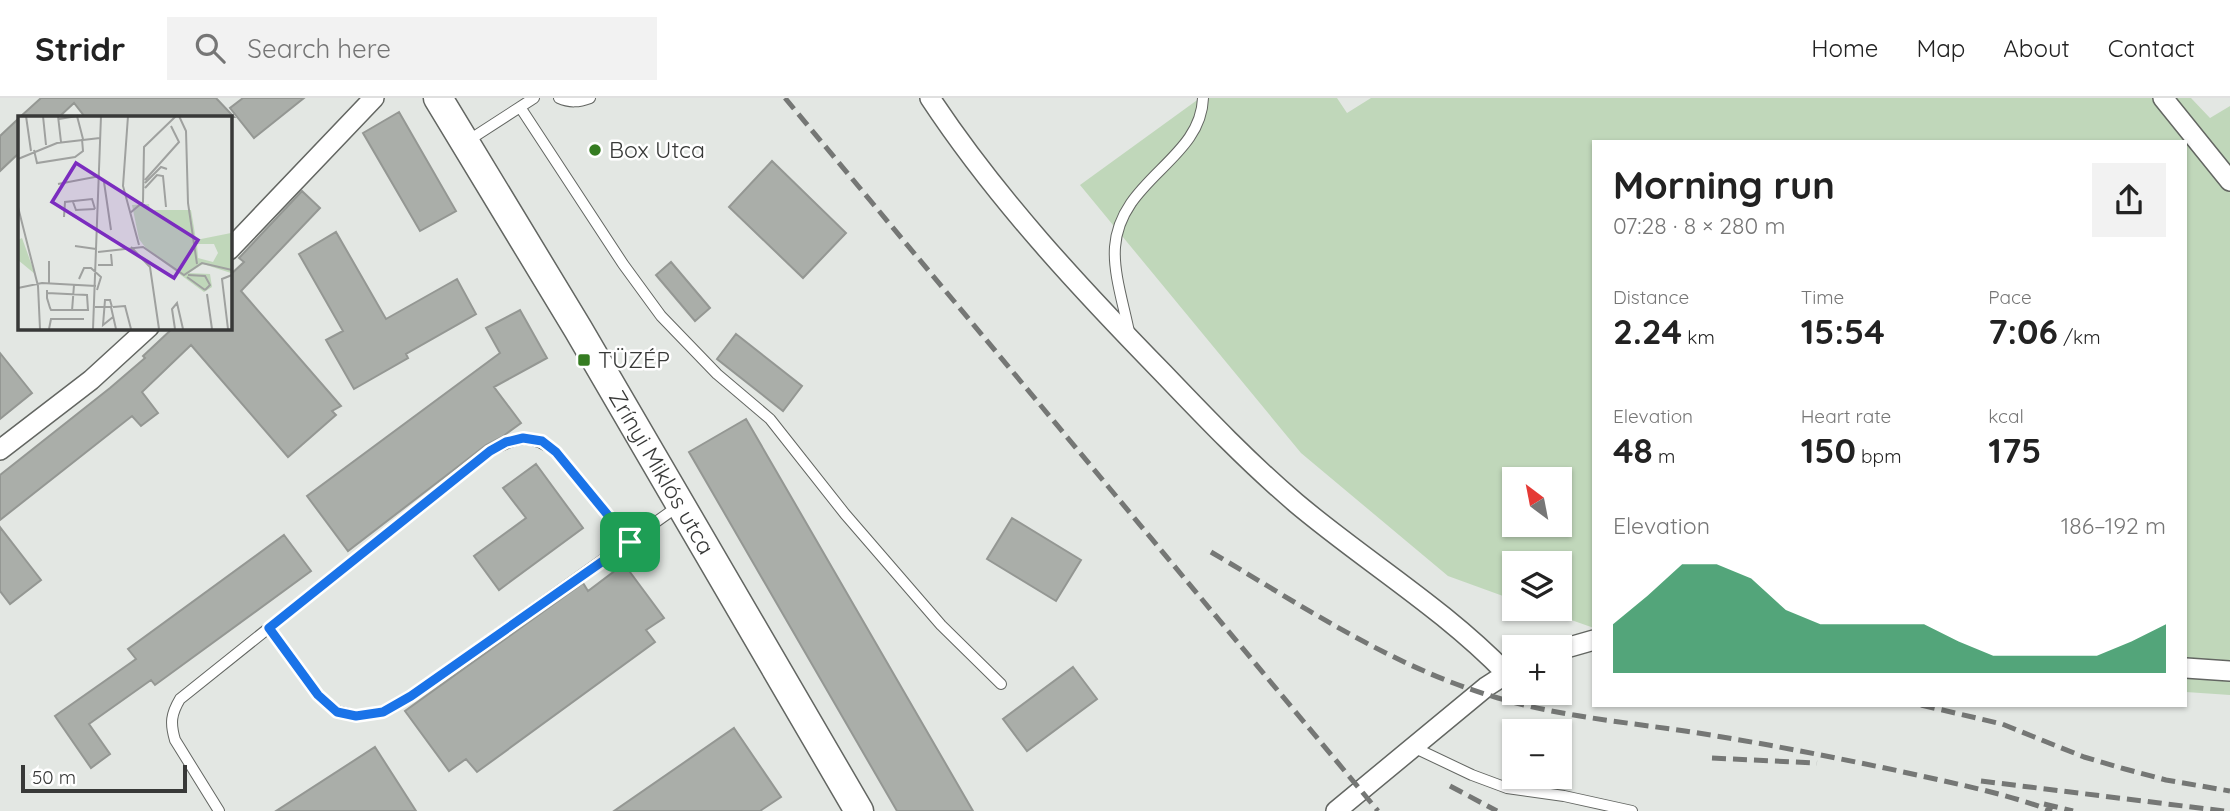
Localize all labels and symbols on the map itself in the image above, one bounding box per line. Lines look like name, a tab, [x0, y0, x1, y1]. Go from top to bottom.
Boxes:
inset map	[18, 116, 231, 329]
place label: Box Utca	[609, 135, 705, 164]
marker: Box Utca	[587, 142, 603, 158]
place label: TÜZÉP	[598, 345, 670, 374]
marker: TÜZÉP	[576, 352, 592, 368]
street label: Zrínyi Miklós utca	[603, 385, 721, 559]
north arrow	[1502, 467, 1572, 537]
pin	[600, 512, 660, 572]
scale bar	[21, 762, 187, 794]

